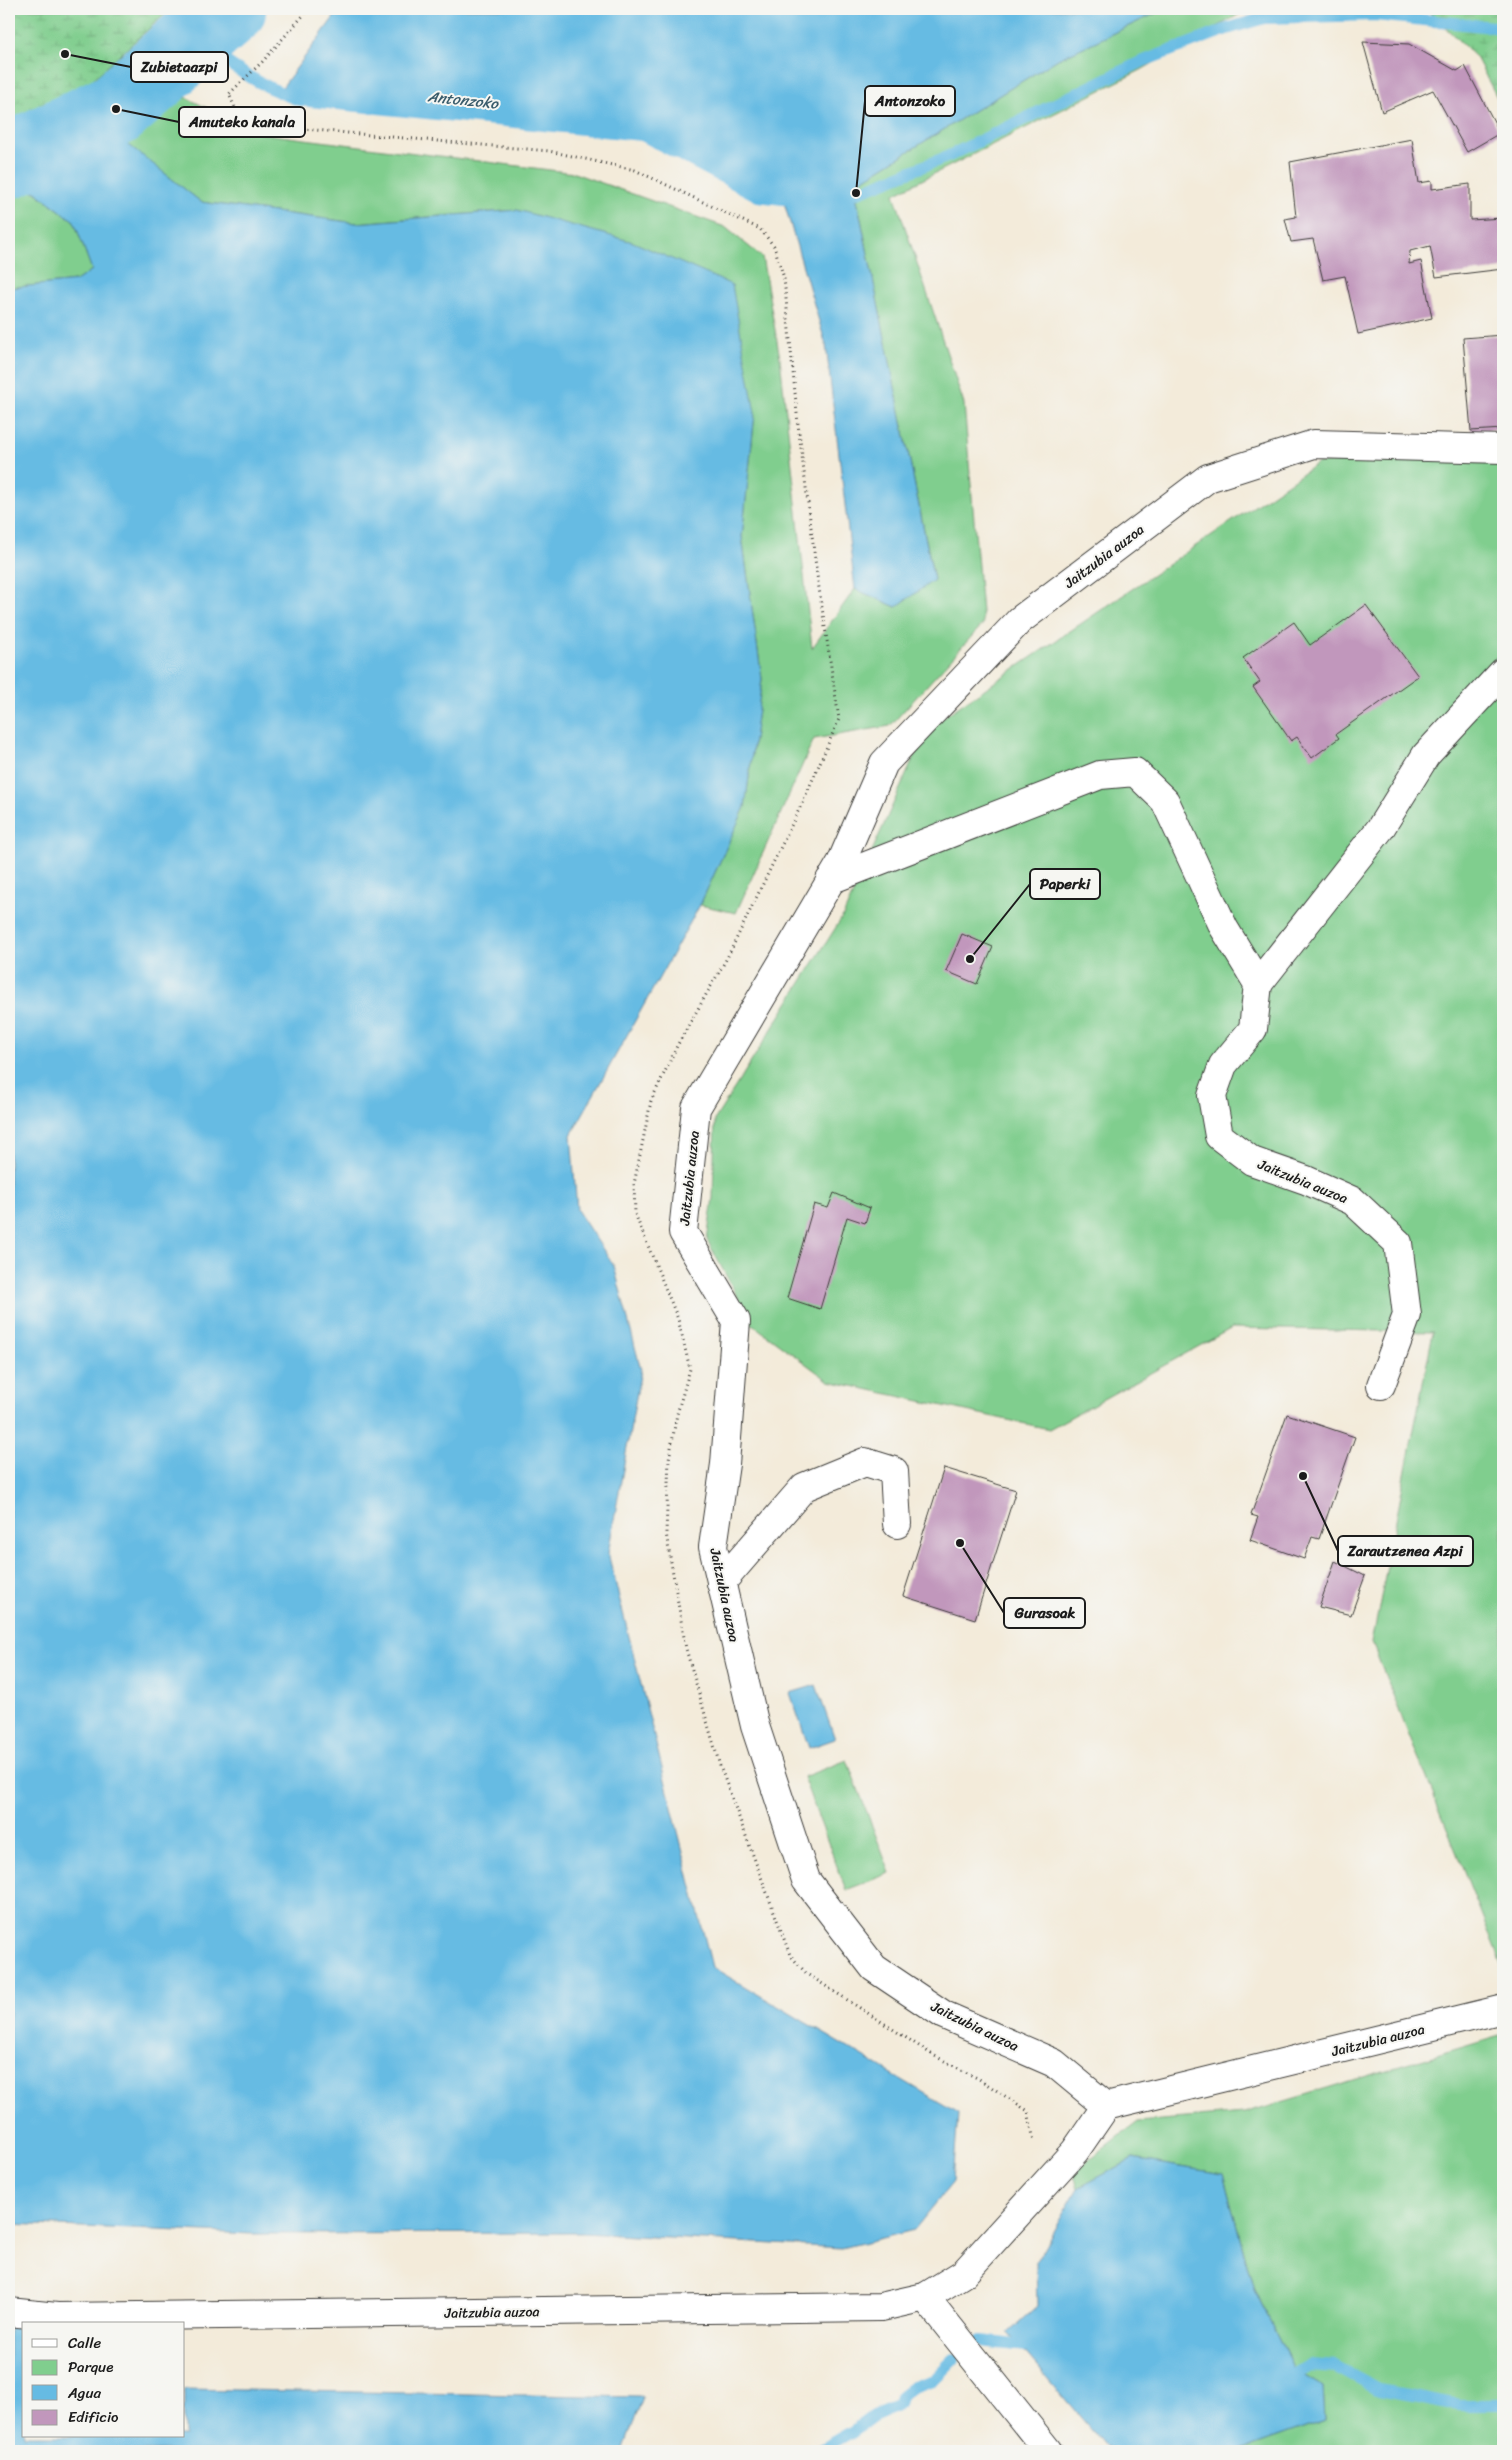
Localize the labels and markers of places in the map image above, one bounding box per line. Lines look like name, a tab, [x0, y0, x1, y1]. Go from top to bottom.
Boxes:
callout: Zubietaazpi	[131, 52, 228, 82]
callout: Antonzoko	[865, 86, 955, 116]
callout: Amuteko kanala	[179, 107, 305, 137]
callout: Paperki	[1030, 869, 1100, 899]
callout: Zarautzenea Azpi	[1338, 1536, 1473, 1566]
callout: Gurasoak	[1004, 1598, 1085, 1628]

